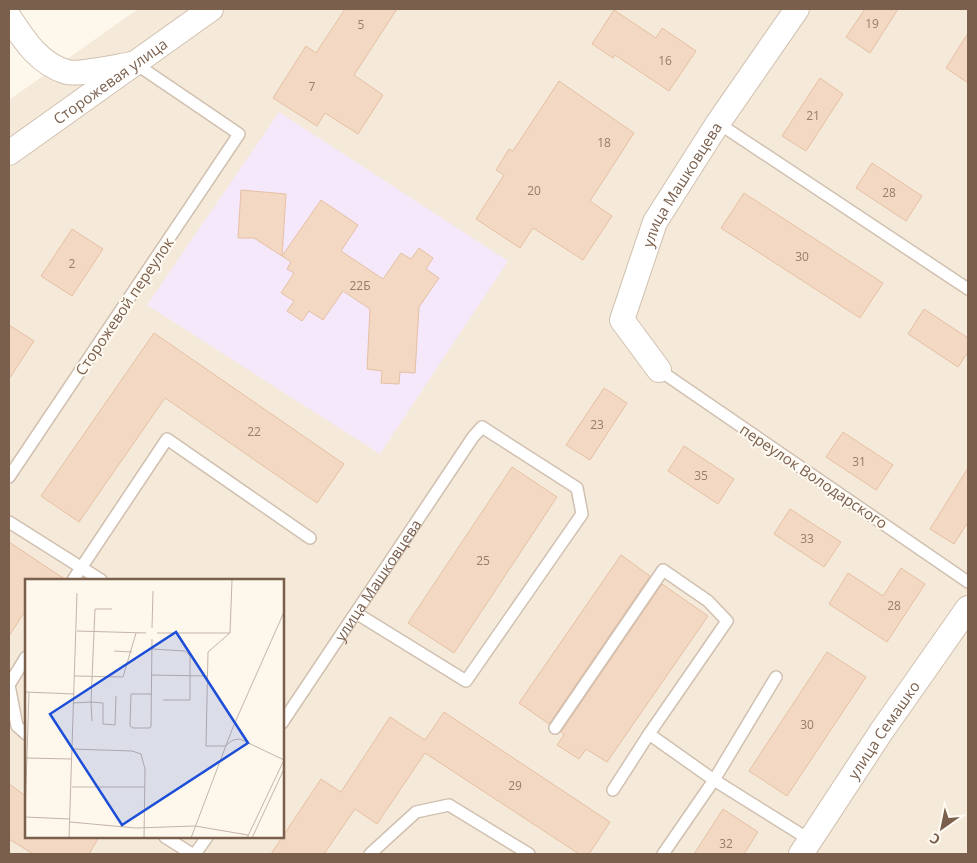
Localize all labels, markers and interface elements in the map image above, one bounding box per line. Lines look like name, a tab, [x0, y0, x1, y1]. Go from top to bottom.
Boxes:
house number: 19	[865, 15, 879, 32]
house number: 5	[358, 16, 365, 33]
street label: Сторожевая улица	[49, 33, 171, 129]
house number: 16	[658, 52, 672, 69]
house number: 7	[309, 78, 316, 95]
house number: 21	[806, 107, 820, 124]
street label: улица Машковцева	[637, 118, 726, 250]
house number: 18	[597, 134, 611, 151]
house number: 20	[527, 182, 541, 199]
house number: 28	[882, 184, 896, 201]
street label: Сторожевой переулок	[70, 233, 178, 379]
house number: 30	[795, 248, 809, 265]
house number: 2	[69, 255, 76, 272]
house number: 22Б	[349, 277, 371, 294]
house number: 23	[590, 416, 604, 433]
street label: переулок Володарского	[736, 419, 892, 533]
house number: 22	[247, 423, 261, 440]
house number: 31	[852, 453, 866, 470]
house number: 35	[694, 467, 708, 484]
street label: улица Машковцева	[330, 515, 425, 645]
house number: 33	[800, 530, 814, 547]
house number: 25	[476, 552, 490, 569]
inset map	[25, 579, 284, 838]
house number: 28	[887, 597, 901, 614]
street label: улица Семашко	[843, 677, 924, 783]
house number: 30	[800, 716, 814, 733]
house number: 29	[508, 777, 522, 794]
north arrow	[917, 803, 967, 853]
text: С	[926, 829, 944, 850]
house number: 32	[719, 835, 733, 852]

